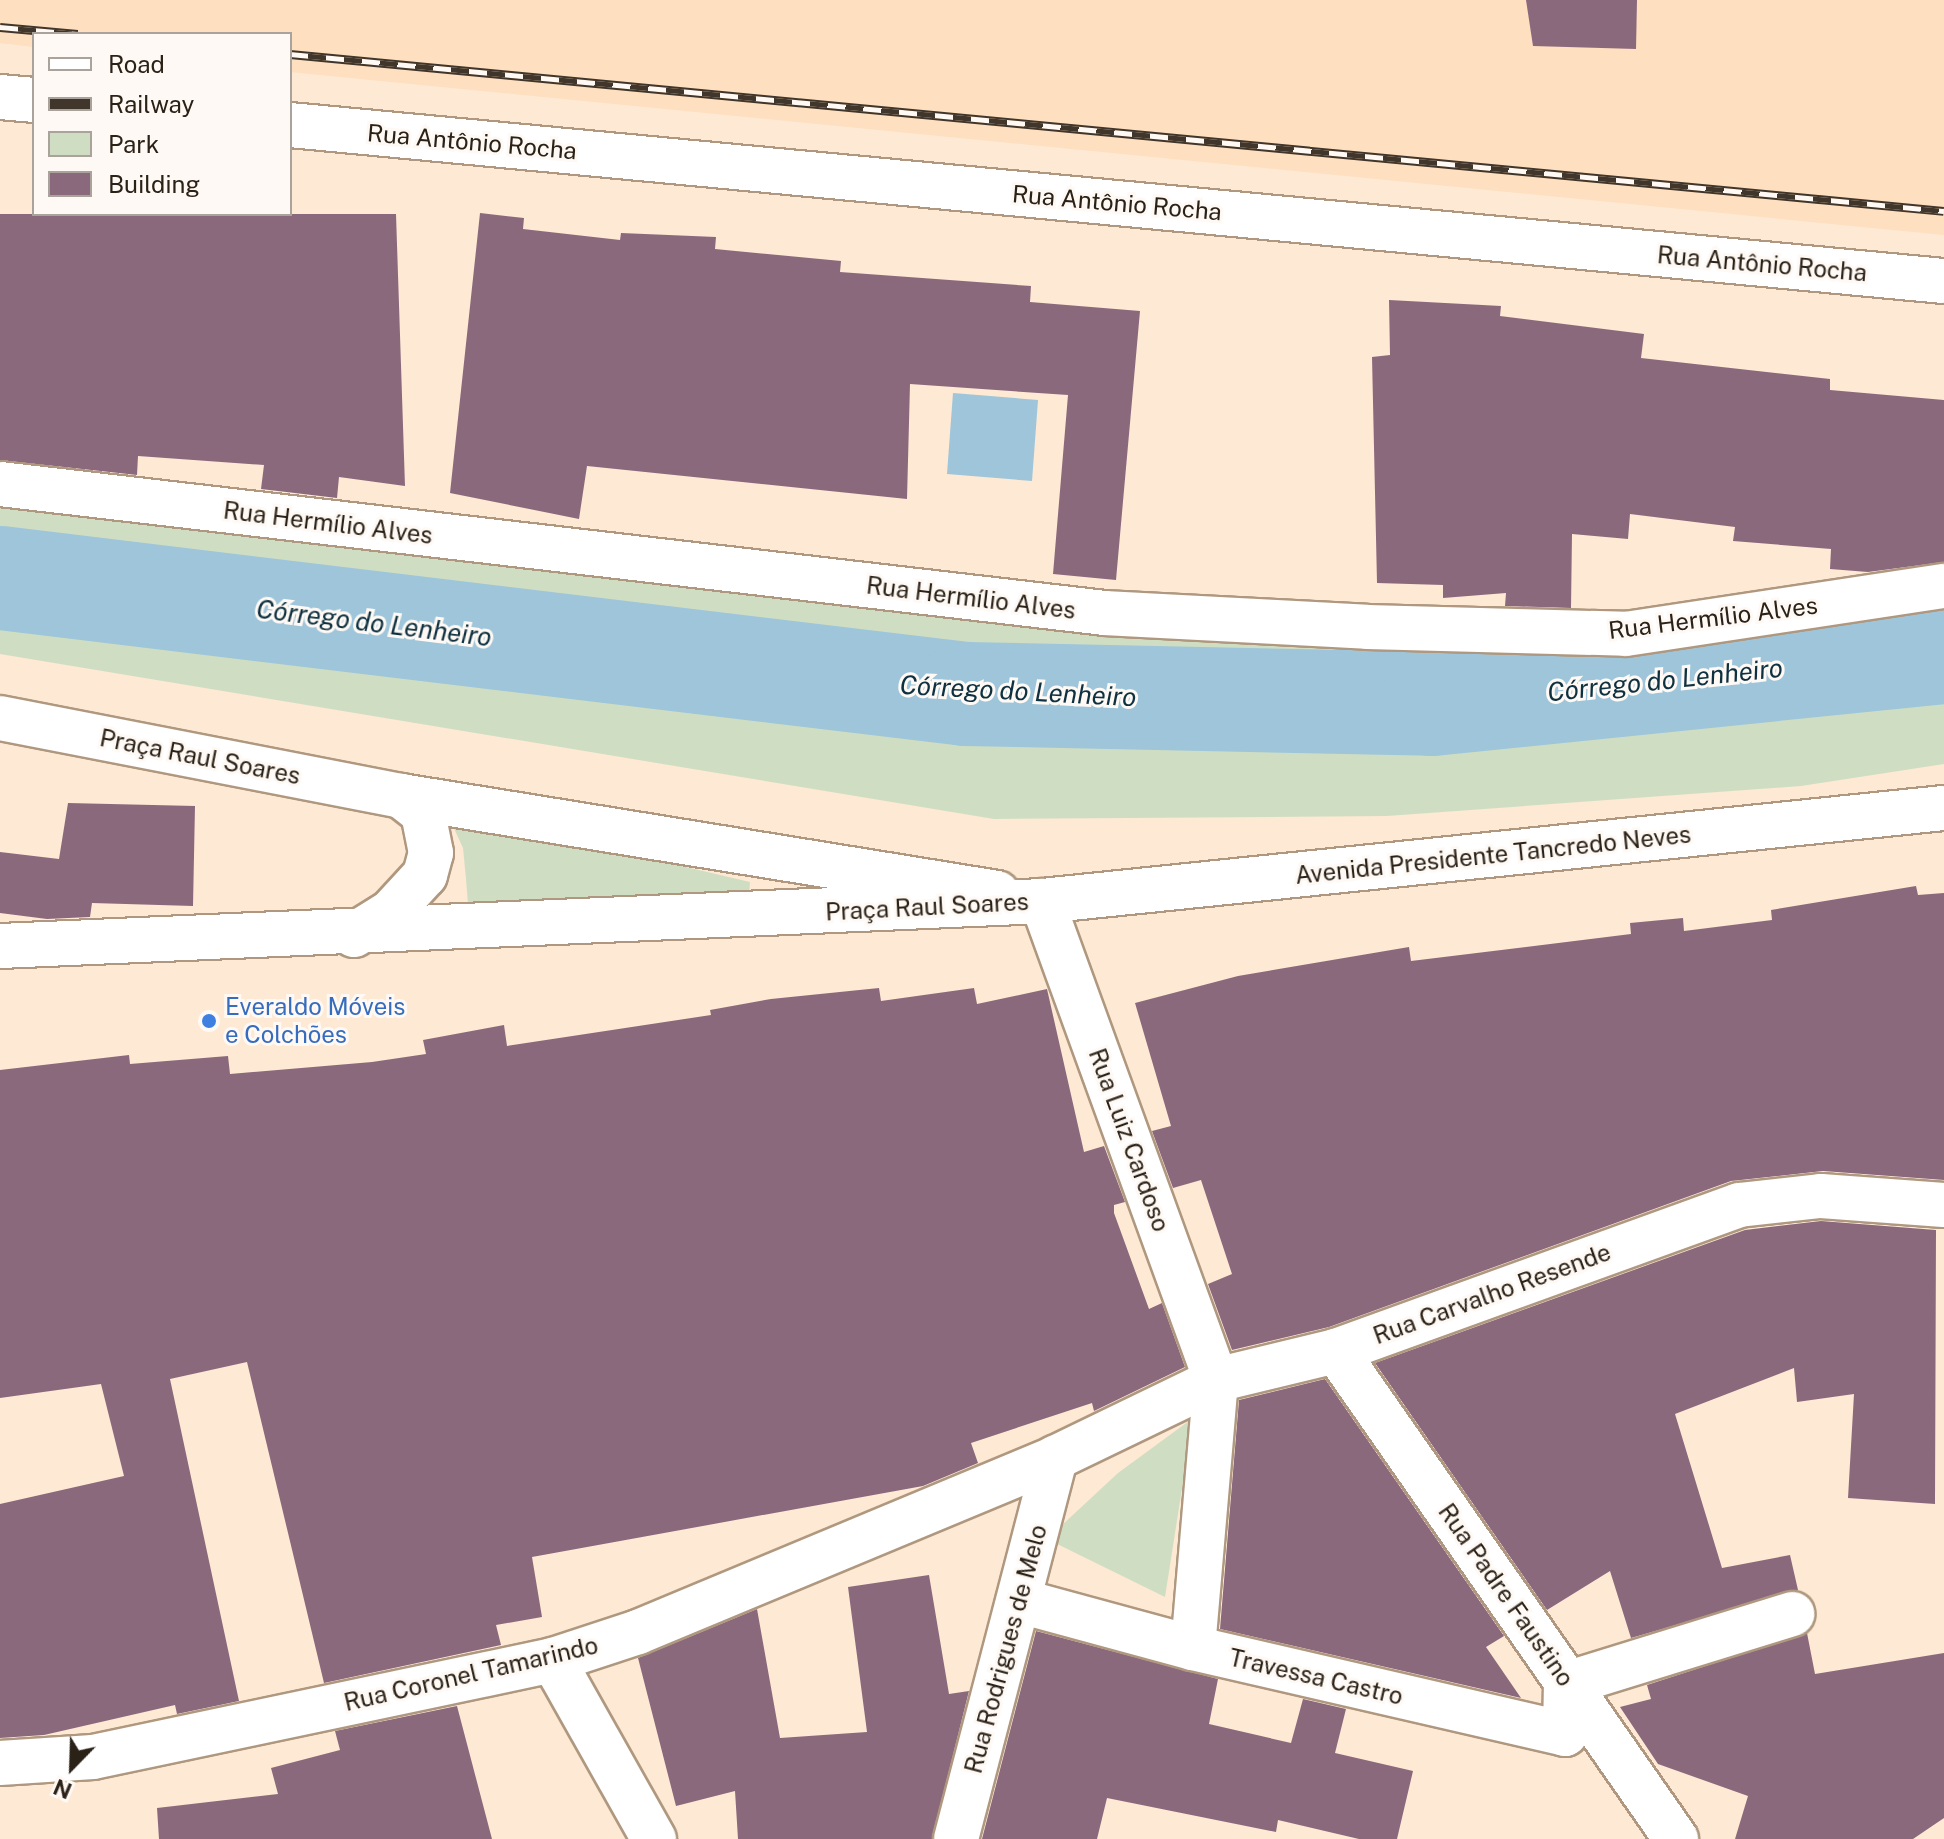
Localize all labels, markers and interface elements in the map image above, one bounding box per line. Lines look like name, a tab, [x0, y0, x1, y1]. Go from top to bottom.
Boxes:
legend	[32, 32, 292, 216]
text: Road	[108, 50, 165, 78]
text: Railway	[108, 90, 194, 118]
street label: Rua Antônio Rocha	[366, 118, 578, 166]
text: Park	[108, 130, 159, 158]
text: Building	[108, 170, 200, 198]
street label: Rua Antônio Rocha	[1011, 179, 1223, 227]
street label: Rua Antônio Rocha	[1656, 240, 1868, 288]
street label: Rua Hermílio Alves	[222, 496, 434, 550]
street label: Rua Hermílio Alves	[865, 571, 1077, 625]
street label: Rua Hermílio Alves	[1607, 591, 1819, 645]
water label: Córrego do Lenheiro	[254, 593, 494, 653]
water label: Córrego do Lenheiro	[1545, 652, 1785, 708]
water label: Córrego do Lenheiro	[899, 669, 1137, 713]
street label: Praça Raul Soares	[97, 723, 303, 791]
street label: Avenida Presidente Tancredo Neves	[1294, 820, 1692, 890]
street label: Praça Raul Soares	[825, 887, 1029, 927]
place label: Everaldo Móveis e Colchões	[225, 993, 406, 1049]
marker: Everaldo Móveis e Colchões	[200, 1012, 218, 1030]
street label: Rua Luiz Cardoso	[1083, 1045, 1175, 1235]
street label: Rua Carvalho Resende	[1369, 1238, 1615, 1350]
street label: Rua Padre Faustino	[1432, 1498, 1580, 1692]
street label: Rua Rodrigues de Melo	[959, 1521, 1053, 1777]
street label: Rua Coronel Tamarindo	[341, 1631, 601, 1717]
street label: Travessa Castro	[1226, 1643, 1406, 1711]
north arrow	[32, 1727, 112, 1807]
text: N	[50, 1774, 76, 1804]

